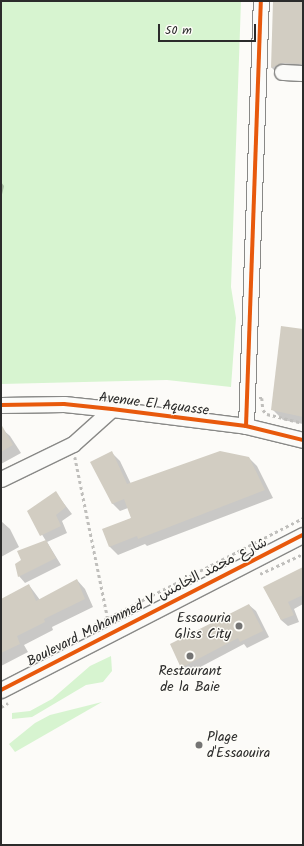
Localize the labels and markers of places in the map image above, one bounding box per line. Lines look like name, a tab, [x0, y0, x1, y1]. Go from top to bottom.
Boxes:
place label: Essaouria Gliss City	[174, 610, 231, 642]
marker: Essaouria Gliss City	[234, 621, 244, 631]
marker: Restaurant de la Baie	[185, 651, 195, 661]
place label: Restaurant de la Baie	[158, 663, 222, 696]
place label: Plage d'Essaouira	[207, 729, 270, 762]
marker: Plage d'Essaouira	[194, 740, 204, 750]

